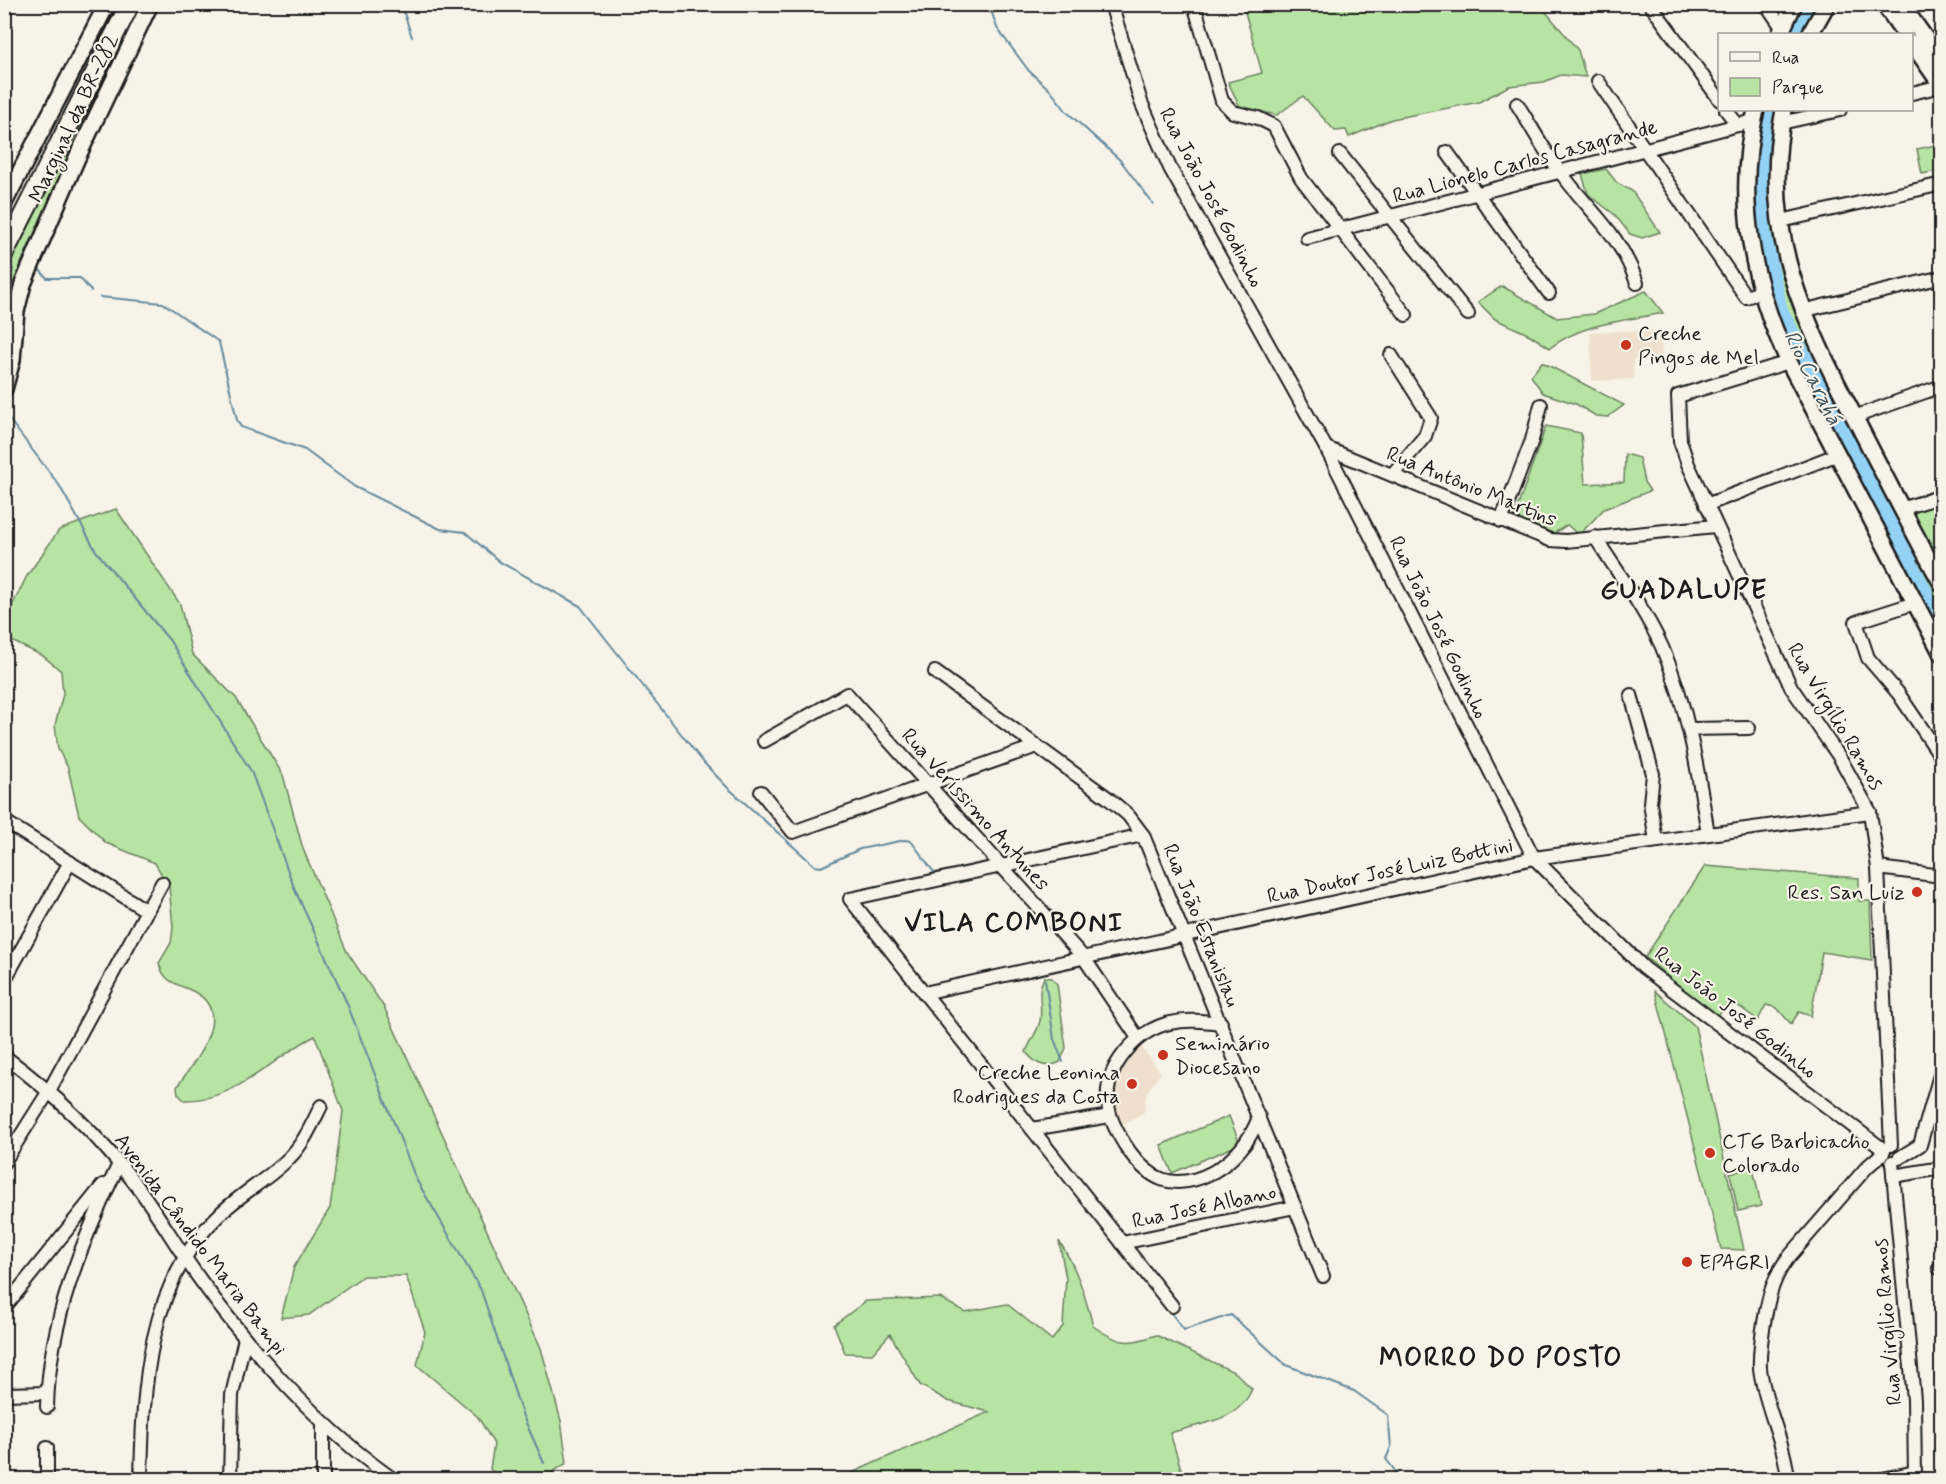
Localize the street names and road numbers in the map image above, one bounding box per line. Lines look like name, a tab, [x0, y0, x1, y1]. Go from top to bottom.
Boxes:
street label: Marginal da BR-282	[22, 29, 126, 208]
street label: Rua João José Godinho	[1152, 103, 1270, 292]
street label: Rua Lionelo Carlos Casagrande	[1390, 113, 1661, 211]
street label: Rua Antônio Martins	[1382, 440, 1561, 534]
street label: Rua João José Godinho	[1382, 532, 1494, 723]
street label: Rua Virgílio Ramos	[1779, 638, 1890, 796]
street label: Rua Veríssimo Antunes	[895, 722, 1056, 897]
street label: Rua Doutor José Luiz Bottini	[1265, 831, 1516, 911]
street label: Rua João Estanislau	[1156, 840, 1247, 1011]
street label: Rua João José Godinho	[1648, 940, 1823, 1085]
street label: Avenida Cândido Maria Bampi	[107, 1128, 293, 1362]
street label: Rua José Albano	[1130, 1178, 1279, 1236]
street label: Rua Virgílio Ramos	[1867, 1237, 1910, 1406]

